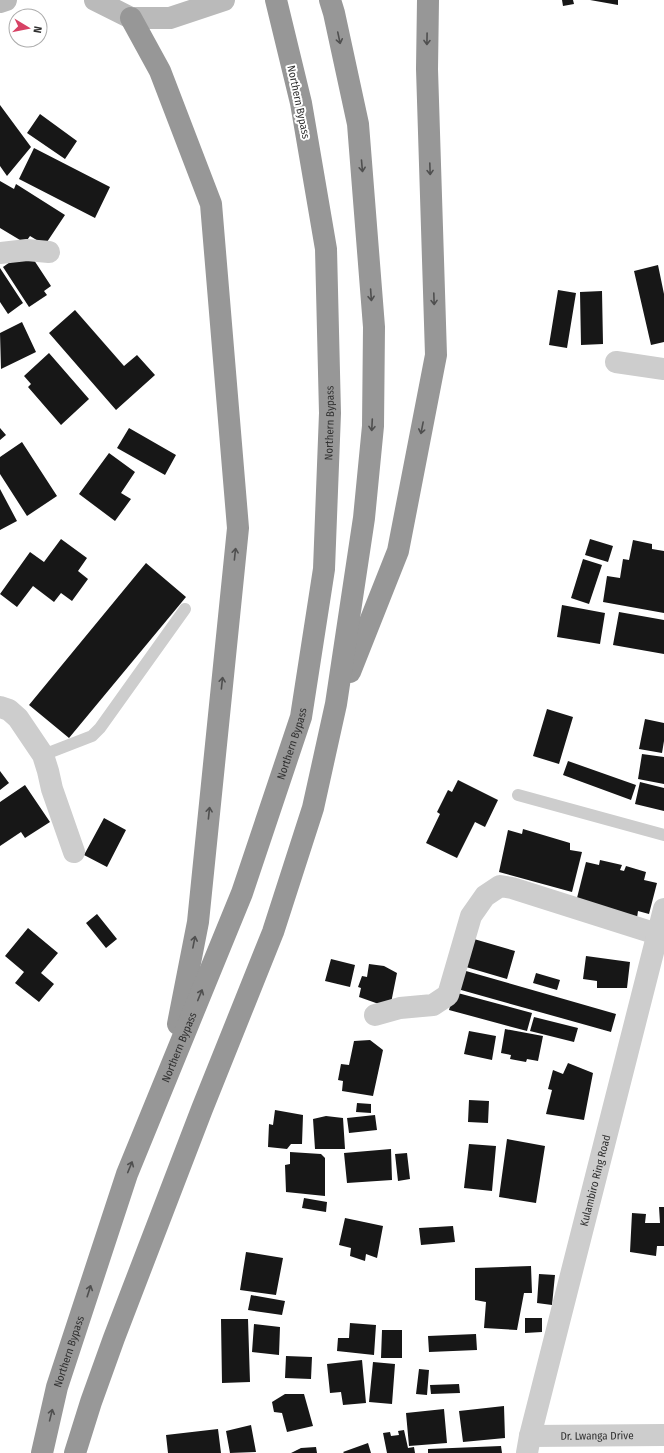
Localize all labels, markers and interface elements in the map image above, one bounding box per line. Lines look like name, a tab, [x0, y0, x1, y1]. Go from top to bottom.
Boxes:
north arrow	[8, 8, 48, 48]
text: N	[30, 25, 44, 34]
one-way arrow	[336, 31, 344, 44]
one-way arrow	[424, 32, 431, 45]
street label: Northern Bypass	[284, 64, 313, 140]
one-way arrow	[358, 159, 365, 172]
one-way arrow	[426, 162, 434, 175]
one-way arrow	[368, 288, 375, 301]
one-way arrow	[430, 292, 438, 305]
street label: Northern Bypass	[322, 385, 337, 461]
one-way arrow	[369, 418, 376, 431]
one-way arrow	[418, 421, 426, 434]
one-way arrow	[232, 548, 239, 561]
one-way arrow	[219, 677, 226, 690]
street label: Northern Bypass	[274, 707, 309, 781]
one-way arrow	[206, 807, 213, 820]
one-way arrow	[191, 936, 199, 949]
one-way arrow	[197, 990, 204, 1002]
street label: Northern Bypass	[159, 1010, 200, 1084]
street label: Kulambiro Ring Road	[578, 1133, 613, 1228]
one-way arrow	[126, 1162, 134, 1174]
one-way arrow	[86, 1285, 93, 1298]
street label: Northern Bypass	[51, 1314, 87, 1389]
one-way arrow	[47, 1409, 55, 1422]
street label: Dr. Lwanga Drive	[560, 1429, 634, 1443]

